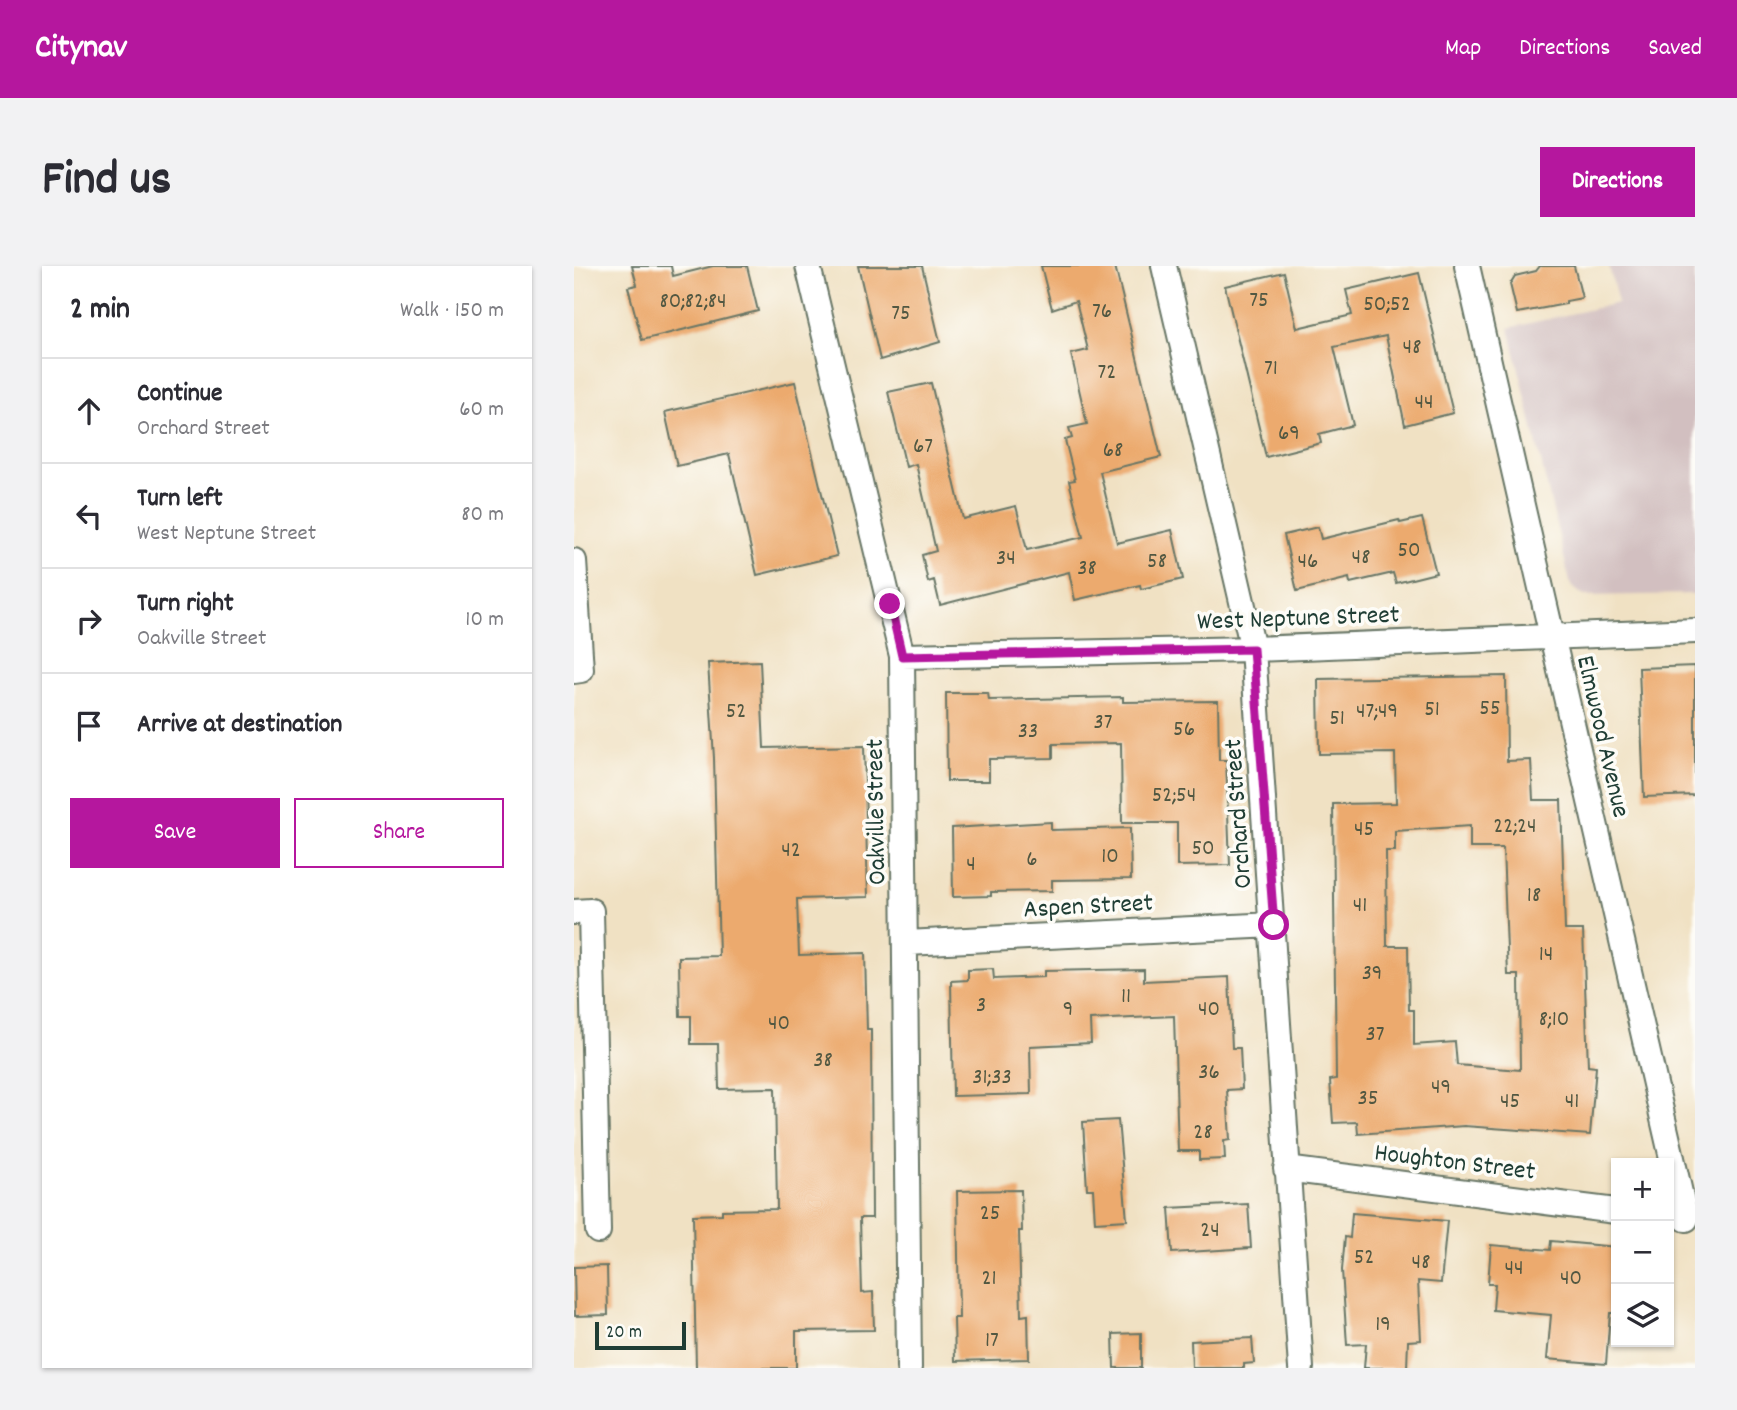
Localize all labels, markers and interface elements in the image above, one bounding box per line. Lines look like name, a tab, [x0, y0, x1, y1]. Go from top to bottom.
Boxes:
text: Citynav	[35, 26, 127, 73]
text: Map	[1445, 32, 1481, 66]
text: Directions	[1519, 32, 1610, 66]
text: Saved	[1648, 32, 1702, 66]
text: Find us	[42, 147, 171, 217]
button: Directions	[1540, 147, 1695, 217]
house number: 75	[1249, 285, 1269, 318]
house number: 80;82;84	[659, 286, 727, 319]
house number: 50;52	[1363, 289, 1411, 322]
text: 2 min	[70, 290, 130, 333]
text: Walk · 150 m	[400, 295, 504, 328]
house number: 76	[1092, 296, 1112, 329]
house number: 75	[891, 298, 911, 331]
house number: 48	[1403, 332, 1421, 365]
house number: 71	[1264, 353, 1278, 386]
house number: 72	[1098, 357, 1116, 390]
text: Continue	[137, 376, 222, 413]
house number: 44	[1414, 387, 1434, 420]
icon: ahead	[70, 392, 108, 430]
text: 60 m	[459, 394, 504, 427]
text: Orchard Street	[137, 413, 270, 446]
house number: 69	[1278, 418, 1300, 451]
house number: 67	[913, 431, 933, 464]
house number: 68	[1103, 435, 1123, 468]
text: Turn left	[137, 481, 223, 518]
icon: left	[70, 497, 108, 535]
text: 80 m	[461, 499, 504, 532]
text: West Neptune Street	[137, 518, 316, 551]
house number: 50	[1397, 535, 1421, 568]
house number: 48	[1352, 542, 1370, 575]
house number: 34	[996, 543, 1016, 576]
house number: 58	[1147, 546, 1167, 579]
house number: 46	[1298, 546, 1318, 579]
house number: 38	[1077, 553, 1097, 586]
text: Turn right	[137, 586, 234, 623]
route end	[874, 588, 905, 619]
street label: West Neptune Street	[1196, 597, 1400, 642]
icon: right	[70, 602, 108, 640]
text: 10 m	[465, 604, 504, 637]
text: Oakville Street	[137, 623, 266, 656]
street label: Elmwood Avenue	[1565, 652, 1638, 821]
house number: 55	[1479, 693, 1501, 726]
house number: 51	[1424, 694, 1440, 727]
house number: 52	[726, 696, 746, 729]
house number: 47;49	[1356, 696, 1398, 729]
house number: 51	[1329, 703, 1345, 736]
icon: arrive	[70, 707, 108, 745]
text: Arrive at destination	[137, 707, 342, 744]
house number: 37	[1093, 707, 1113, 740]
house number: 56	[1173, 714, 1195, 747]
house number: 33	[1018, 716, 1038, 749]
street label: Orchard Street	[1216, 737, 1263, 890]
street label: Oakville Street	[858, 738, 897, 885]
house number: 52;54	[1152, 780, 1196, 813]
button: Save	[70, 798, 280, 868]
button: Share	[294, 798, 504, 868]
house number: 22;24	[1493, 811, 1537, 844]
house number: 45	[1354, 814, 1374, 847]
house number: 50	[1191, 833, 1215, 866]
house number: 42	[781, 835, 801, 868]
house number: 10	[1101, 841, 1119, 874]
house number: 6	[1026, 844, 1038, 877]
house number: 4	[966, 849, 976, 882]
house number: 18	[1527, 880, 1541, 913]
street label: Aspen Street	[1022, 886, 1154, 929]
house number: 41	[1353, 890, 1367, 923]
route start	[1258, 909, 1289, 940]
house number: 14	[1539, 939, 1553, 972]
house number: 39	[1362, 958, 1382, 991]
house number: 11	[1121, 981, 1131, 1014]
house number: 3	[976, 990, 986, 1023]
house number: 9	[1063, 994, 1073, 1027]
house number: 40	[1198, 994, 1220, 1027]
house number: 8;10	[1539, 1004, 1569, 1037]
house number: 40	[768, 1008, 790, 1041]
house number: 37	[1365, 1019, 1385, 1052]
house number: 38	[813, 1045, 833, 1078]
house number: 36	[1198, 1057, 1220, 1090]
house number: 31;33	[972, 1062, 1012, 1095]
house number: 49	[1431, 1072, 1451, 1105]
house number: 35	[1358, 1083, 1378, 1116]
house number: 45	[1500, 1086, 1520, 1119]
house number: 41	[1565, 1086, 1579, 1119]
house number: 28	[1193, 1117, 1213, 1150]
street label: Houghton Street	[1372, 1135, 1537, 1192]
map controls	[1611, 1158, 1674, 1347]
button: +	[1611, 1158, 1674, 1221]
house number: 25	[980, 1198, 1000, 1231]
house number: 24	[1200, 1215, 1220, 1248]
button: −	[1611, 1221, 1674, 1284]
house number: 52	[1354, 1242, 1374, 1275]
house number: 48	[1412, 1247, 1430, 1280]
house number: 44	[1504, 1253, 1524, 1286]
house number: 21	[981, 1263, 997, 1296]
house number: 40	[1560, 1263, 1582, 1296]
button: layers	[1611, 1284, 1674, 1347]
house number: 19	[1375, 1309, 1391, 1342]
scale bar	[595, 1319, 686, 1351]
text: 20 m	[606, 1320, 642, 1347]
house number: 17	[985, 1325, 999, 1358]

